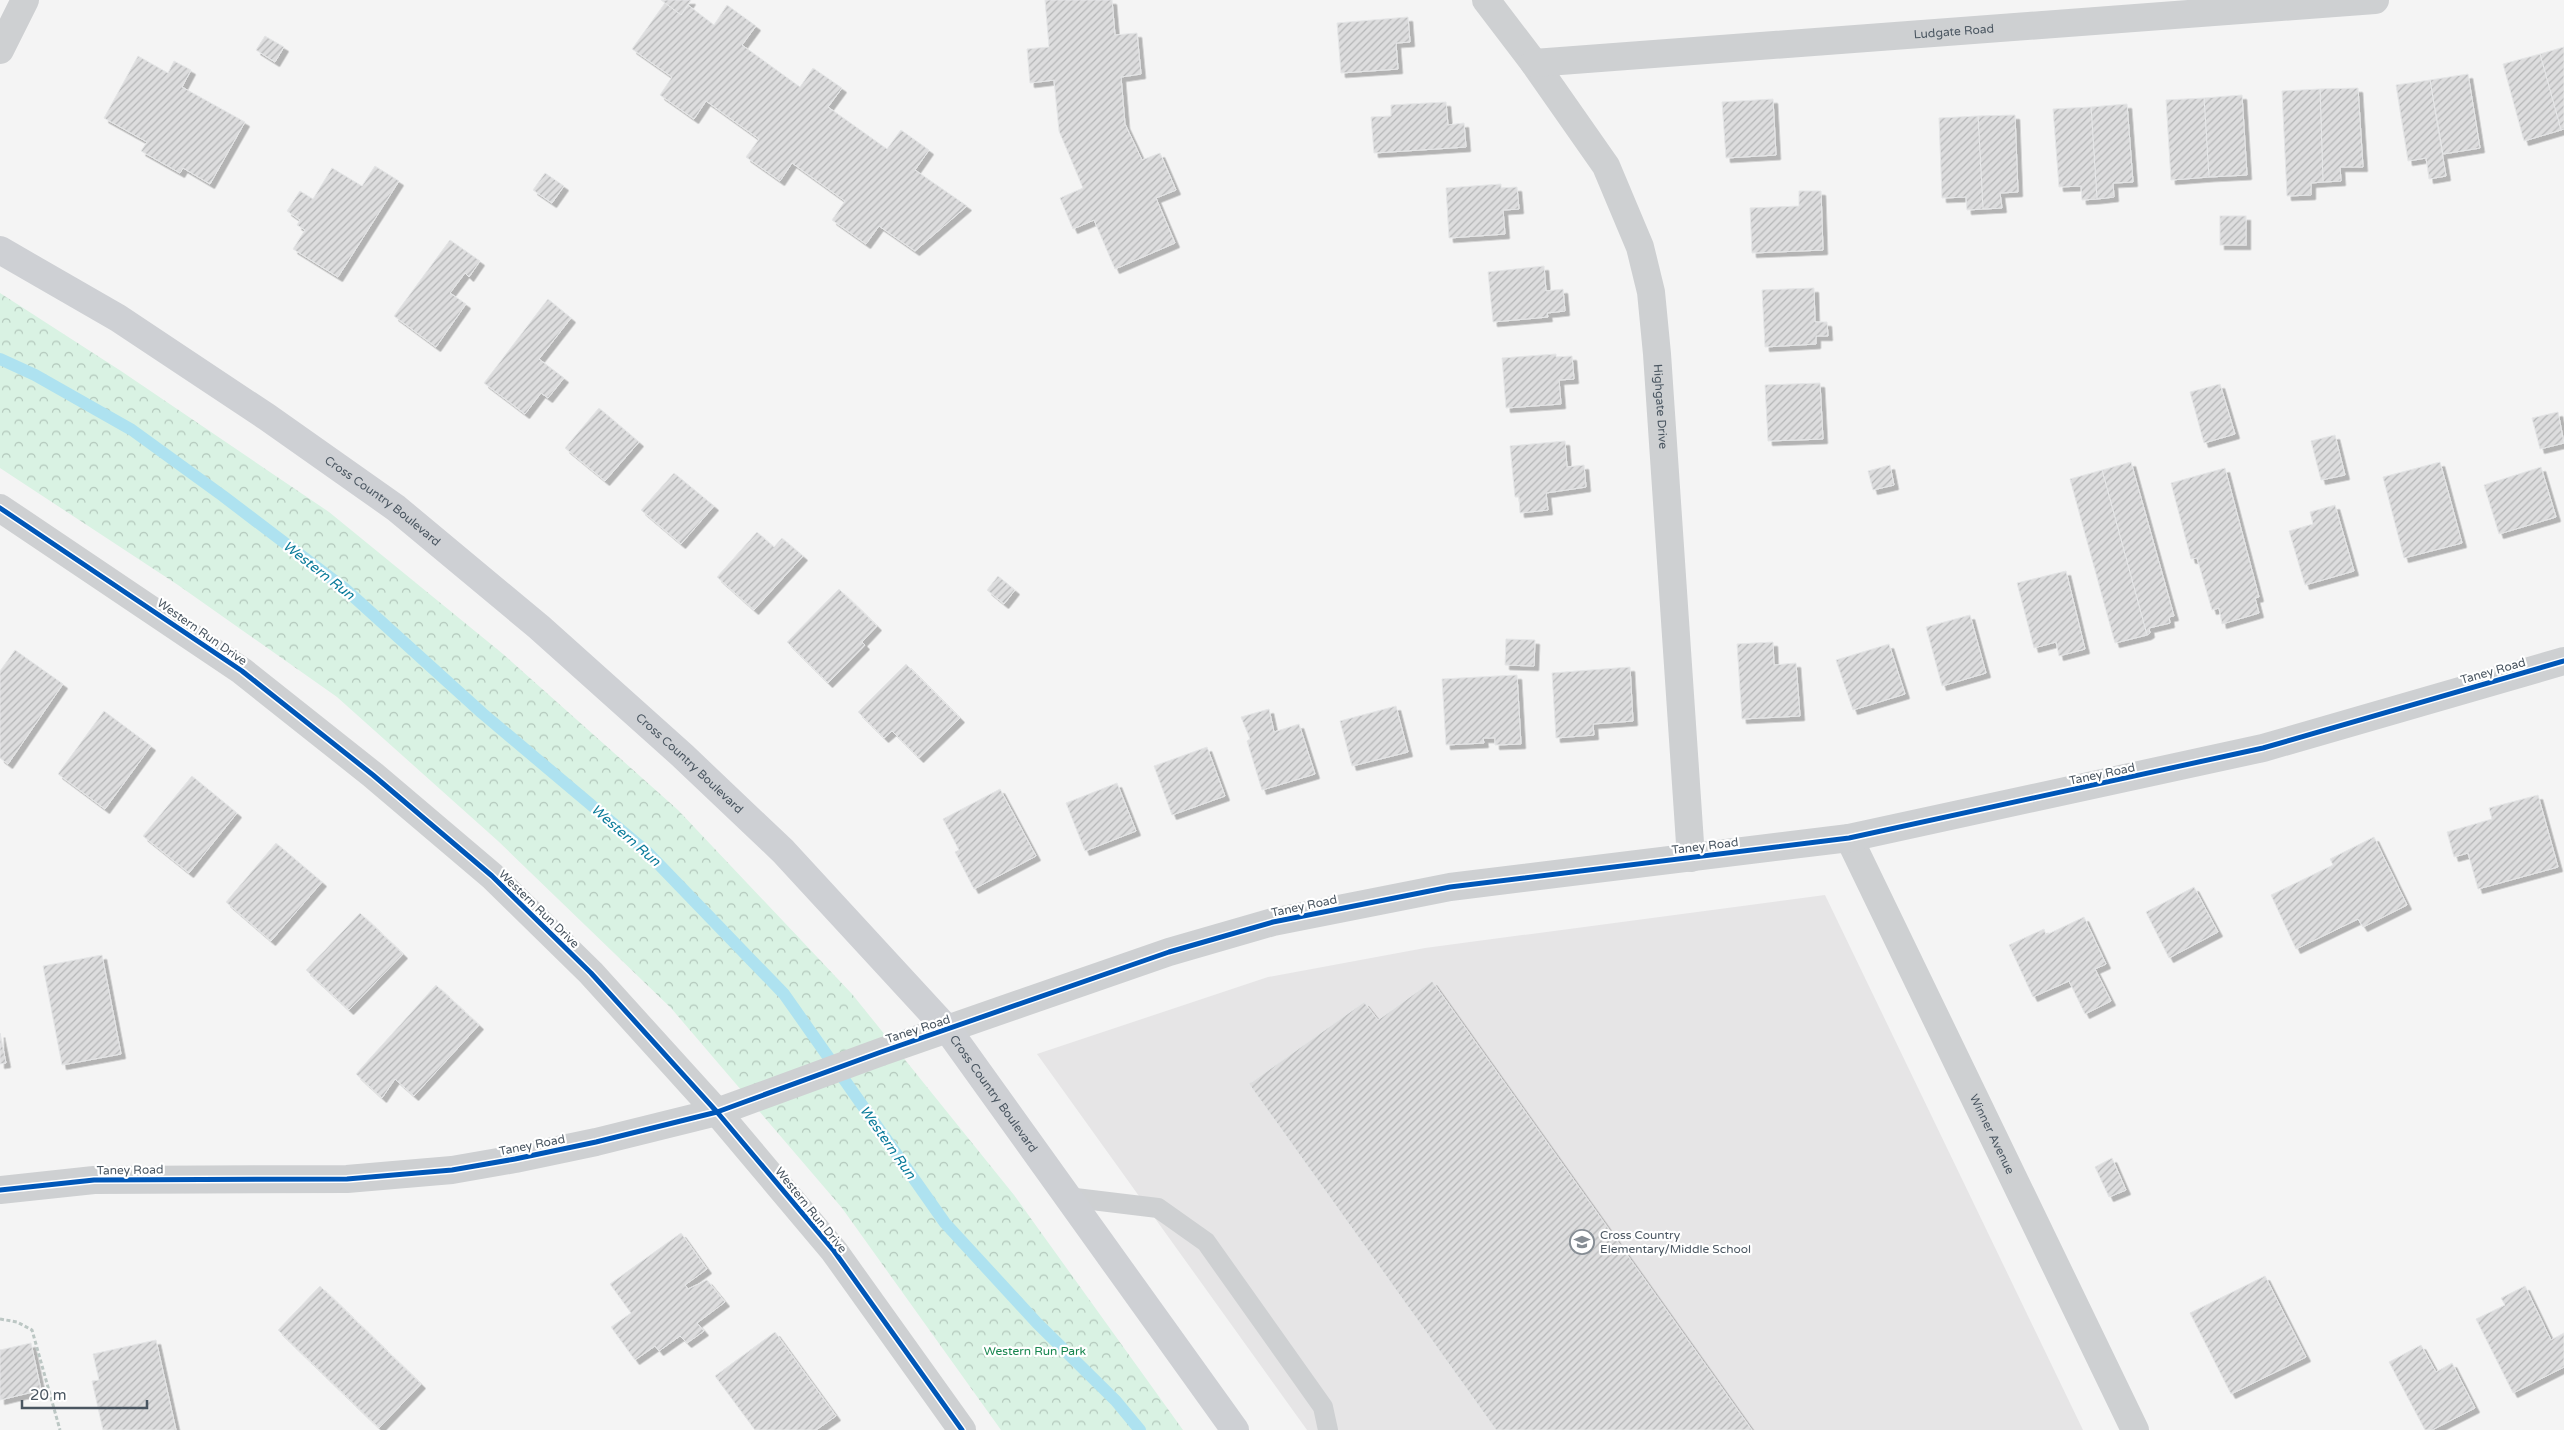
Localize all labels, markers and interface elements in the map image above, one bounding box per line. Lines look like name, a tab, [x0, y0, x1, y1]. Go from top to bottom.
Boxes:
street label: Ludgate Road	[1913, 22, 1995, 42]
street label: Highgate Drive	[1651, 364, 1670, 450]
street label: Cross Country Boulevard	[322, 453, 443, 549]
water label: Western Run	[280, 537, 358, 604]
street label: Western Run Drive	[154, 596, 250, 668]
street label: Taney Road	[2459, 655, 2527, 687]
street label: Cross Country Boulevard	[633, 710, 746, 816]
street label: Taney Road	[2068, 760, 2136, 788]
water label: Western Run	[588, 801, 664, 870]
street label: Taney Road	[1671, 835, 1739, 857]
street label: Western Run Drive	[496, 867, 582, 951]
street label: Taney Road	[1270, 892, 1338, 920]
street label: Taney Road	[884, 1012, 952, 1046]
street label: Cross Country Boulevard	[947, 1032, 1040, 1155]
street label: Winner Avenue	[1967, 1092, 2017, 1177]
water label: Western Run	[856, 1102, 919, 1183]
street label: Taney Road	[498, 1132, 566, 1158]
street label: Taney Road	[96, 1162, 164, 1178]
street label: Western Run Drive	[772, 1164, 850, 1256]
place label: Cross Country Elementary/Middle School	[1600, 1228, 1751, 1256]
school or university icon: Cross Country Elementary/Middle School	[1569, 1229, 1595, 1255]
park label: Western Run Park	[984, 1344, 1087, 1358]
scale bar	[22, 1378, 148, 1410]
text: 20 m	[30, 1386, 67, 1404]

